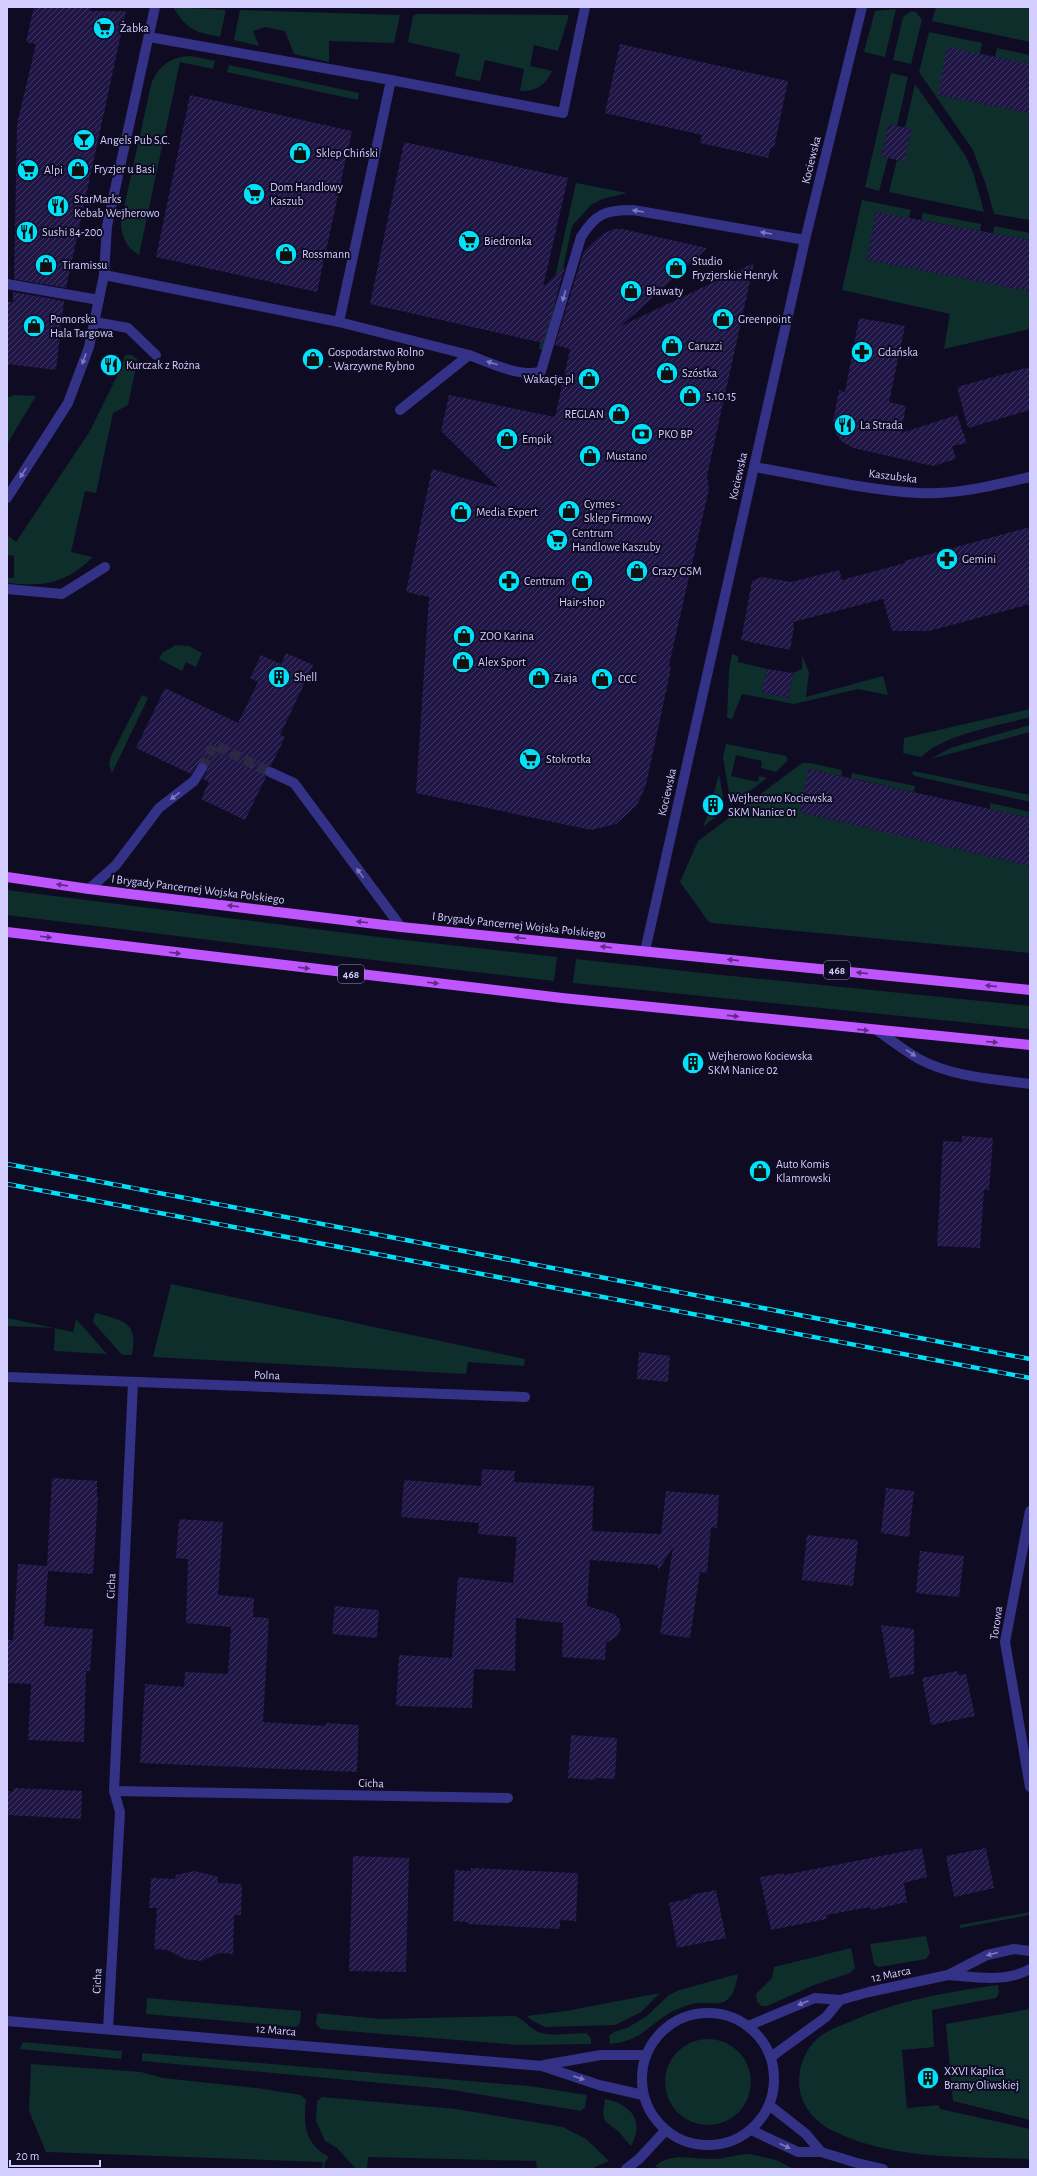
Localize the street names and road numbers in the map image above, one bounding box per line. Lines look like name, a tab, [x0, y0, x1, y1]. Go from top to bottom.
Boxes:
street label: Kociewska	[799, 135, 823, 185]
street label: Kociewska	[727, 451, 749, 501]
street label: Kaszubska	[868, 467, 918, 485]
street label: Kociewska	[656, 767, 678, 817]
street label: I Brygady Pancernej Wojska Polskiego	[111, 872, 285, 907]
street label: I Brygady Pancernej Wojska Polskiego	[432, 910, 606, 941]
road number: 468	[824, 961, 850, 979]
road number: 468	[338, 965, 364, 983]
street label: Polna	[254, 1369, 281, 1381]
street label: Cicha	[104, 1572, 118, 1599]
street label: Torowa	[988, 1605, 1004, 1641]
street label: Cicha	[358, 1777, 384, 1789]
street label: 12 Marca	[870, 1964, 912, 1984]
street label: Cicha	[90, 1967, 104, 1994]
street label: 12 Marca	[255, 2022, 297, 2038]

